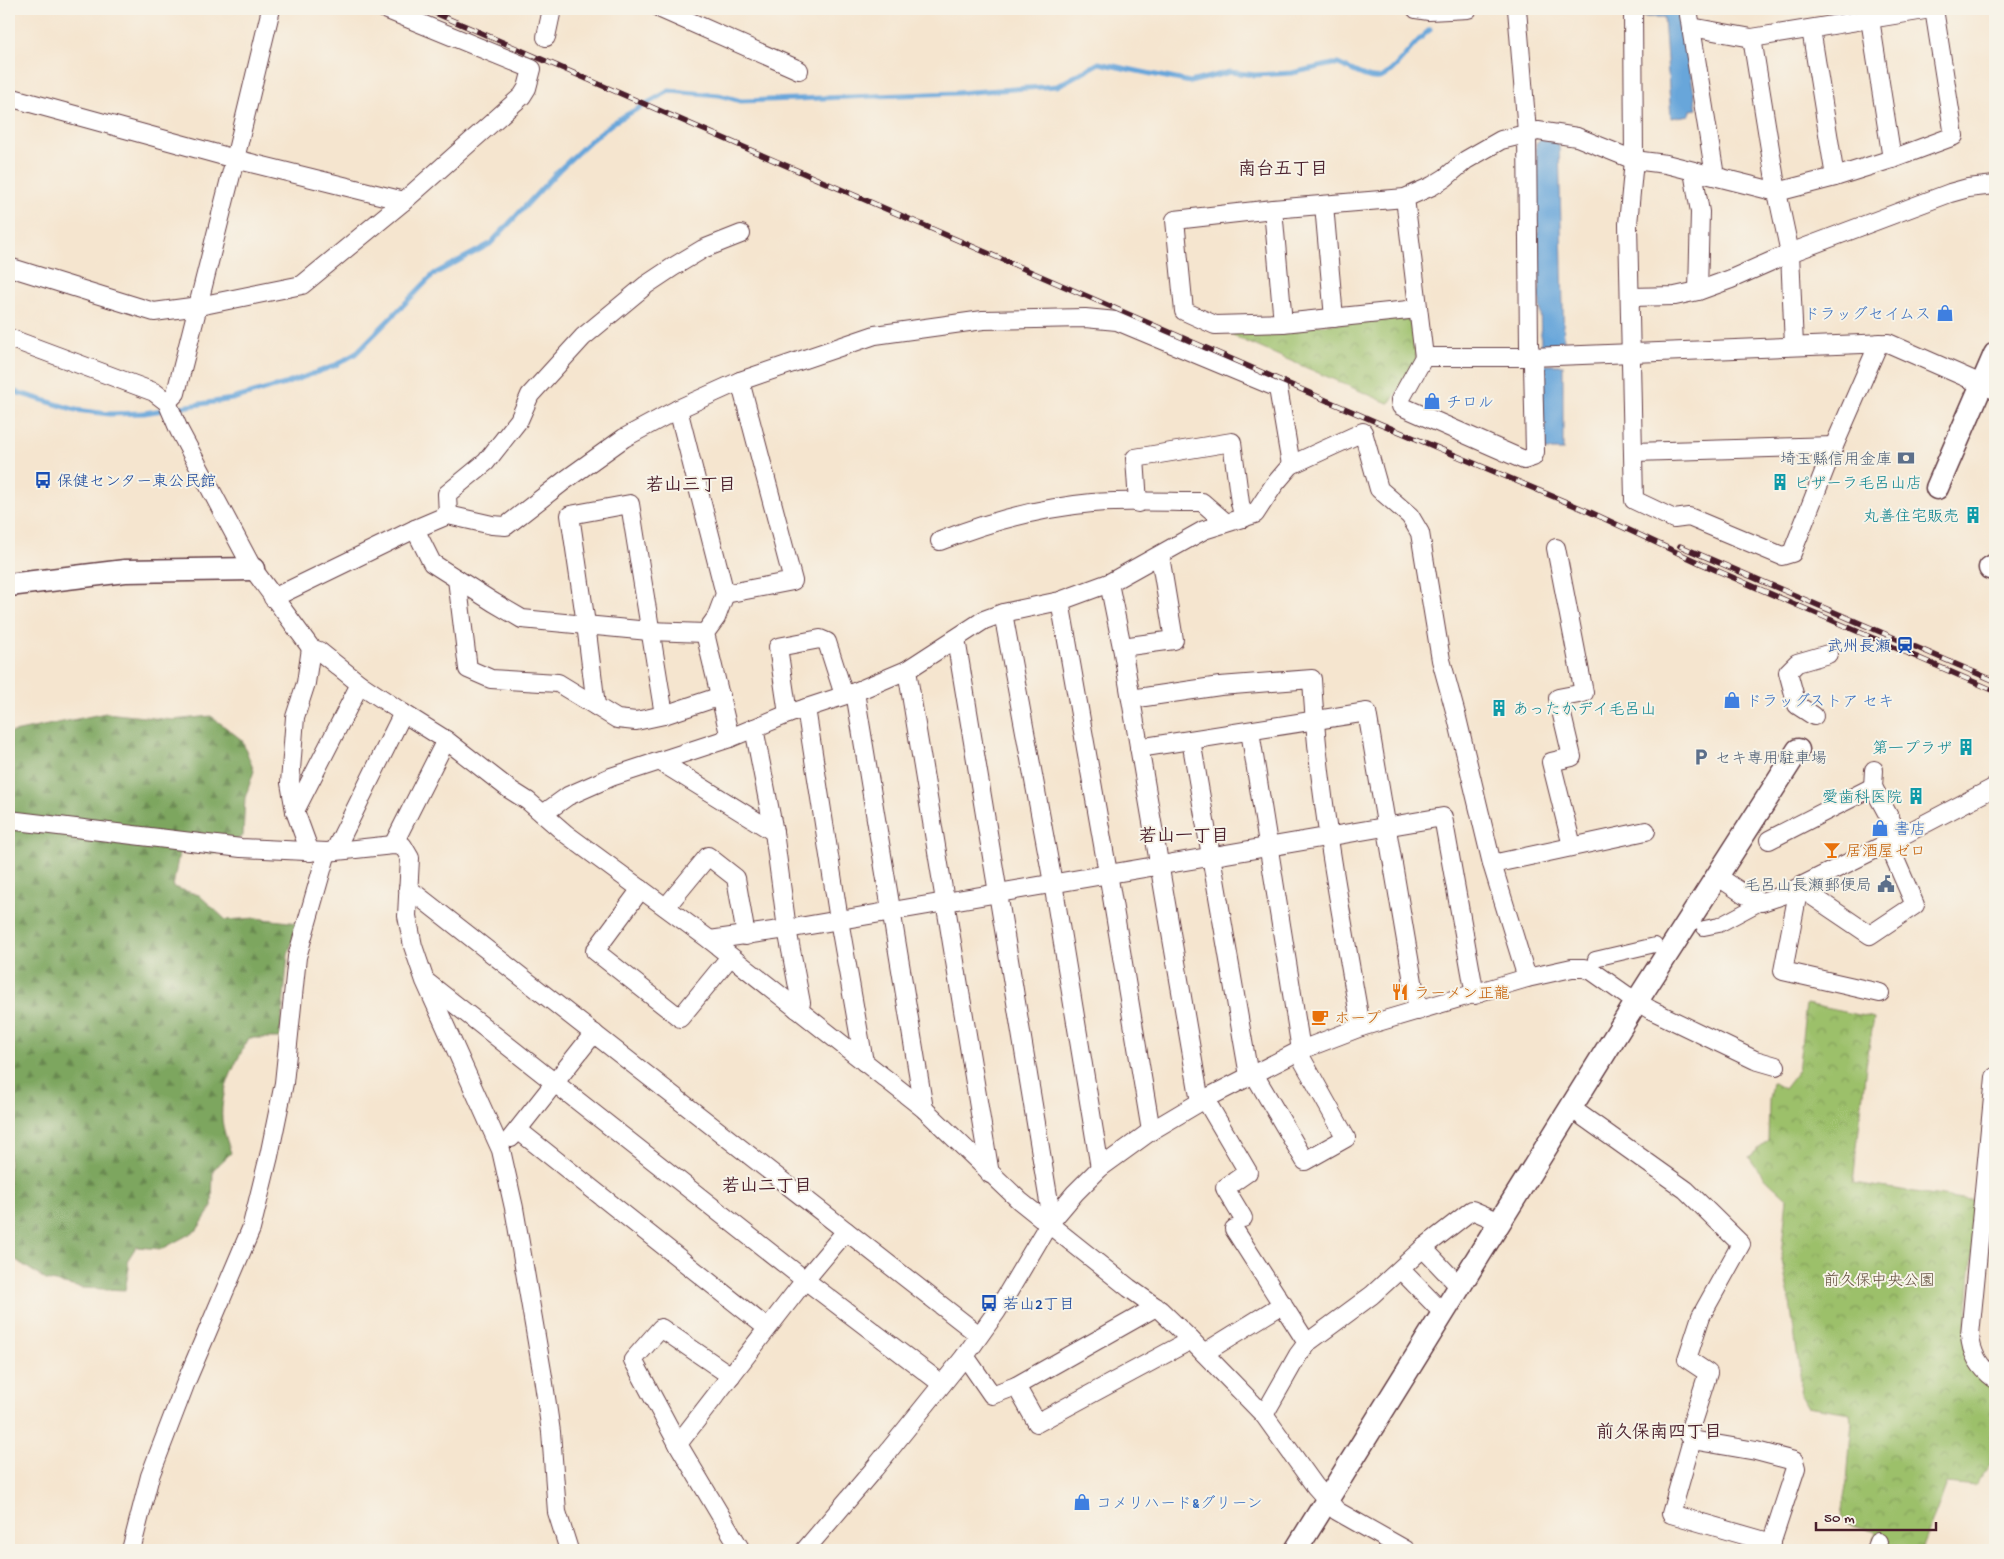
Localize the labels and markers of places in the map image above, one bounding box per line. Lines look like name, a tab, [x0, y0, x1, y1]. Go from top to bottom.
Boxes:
shop icon: ドラッグセイムス	[1935, 303, 1955, 323]
place label: ドラッグセイムス	[1804, 306, 1931, 326]
shop icon: チロル	[1422, 391, 1442, 411]
place label: チロル	[1446, 395, 1494, 414]
bank icon: 埼玉縣信用金庫	[1896, 448, 1916, 468]
place label: 埼玉縣信用金庫	[1780, 450, 1892, 471]
bus stop icon: 保健センター東公民館	[33, 470, 53, 490]
place label: 保健センター東公民館	[57, 472, 216, 493]
building icon: ピザーラ毛呂山店	[1770, 472, 1790, 492]
place label: ピザーラ毛呂山店	[1794, 475, 1922, 495]
building icon: 丸善住宅販売	[1963, 505, 1983, 525]
place label: 丸善住宅販売	[1863, 508, 1959, 528]
station icon: 武州長瀬	[1895, 635, 1915, 655]
place label: 武州長瀬	[1827, 637, 1891, 658]
shop icon: ドラッグストア セキ	[1722, 690, 1742, 710]
place label: ドラッグストア セキ	[1746, 693, 1894, 713]
building icon: あったかデイ毛呂山	[1489, 698, 1509, 718]
place label: あったかデイ毛呂山	[1513, 701, 1656, 721]
building icon: 第一プラザ	[1956, 737, 1976, 757]
place label: 第一プラザ	[1872, 739, 1952, 760]
parking icon: セキ専用駐車場	[1691, 747, 1711, 767]
place label: セキ専用駐車場	[1715, 749, 1827, 770]
building icon: 愛歯科医院	[1906, 786, 1926, 806]
place label: 愛歯科医院	[1822, 789, 1902, 809]
shop icon: 書店	[1870, 818, 1890, 838]
place label: 書店	[1894, 820, 1926, 841]
bar icon: 居酒屋ゼロ	[1822, 840, 1842, 860]
place label: 居酒屋ゼロ	[1846, 843, 1926, 863]
public building icon: 毛呂山長瀬郵便局	[1876, 874, 1896, 894]
place label: 毛呂山長瀬郵便局	[1744, 877, 1872, 897]
restaurant icon: ラーメン正龍	[1390, 982, 1410, 1002]
place label: ラーメン正龍	[1414, 985, 1510, 1005]
cafe icon: ホープ	[1310, 1007, 1330, 1027]
place label: ホープ	[1334, 1010, 1381, 1030]
bus stop icon: 若山2丁目	[979, 1293, 999, 1313]
place label: 若山2丁目	[1003, 1296, 1075, 1316]
shop icon: コメリハード&グリーン	[1072, 1492, 1092, 1512]
place label: コメリハード&グリーン	[1096, 1495, 1262, 1515]

